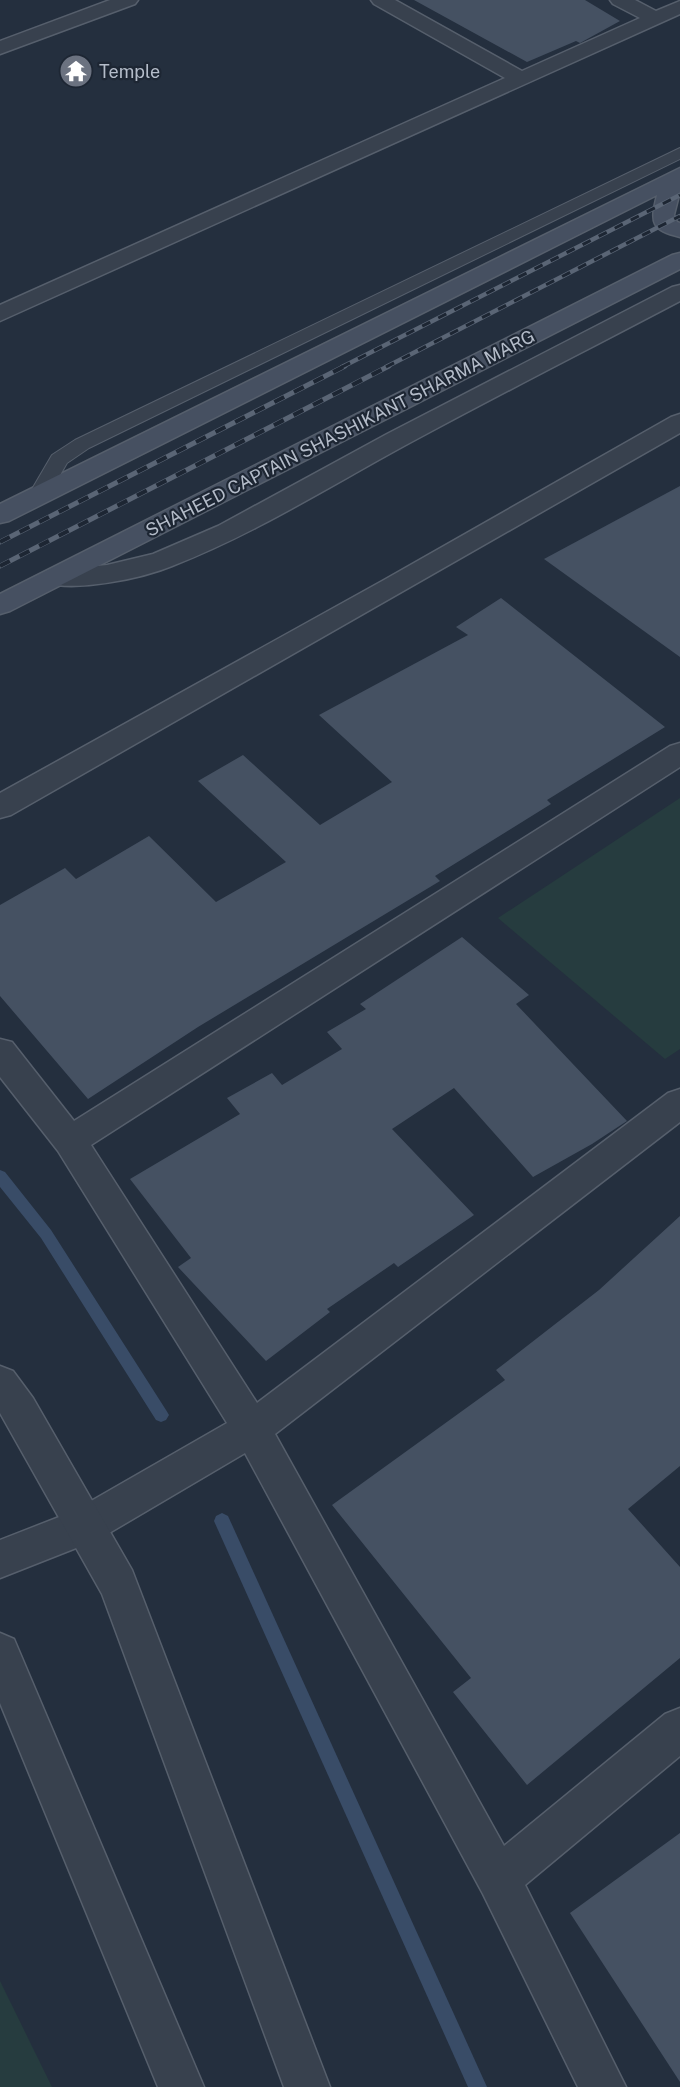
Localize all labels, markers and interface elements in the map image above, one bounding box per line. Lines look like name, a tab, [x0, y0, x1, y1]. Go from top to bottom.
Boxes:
temple icon: Temple	[58, 53, 94, 89]
place label: Temple	[99, 61, 160, 82]
street label: SHAHEED CAPTAIN SHASHIKANT SHARMA MARG	[142, 325, 538, 541]

